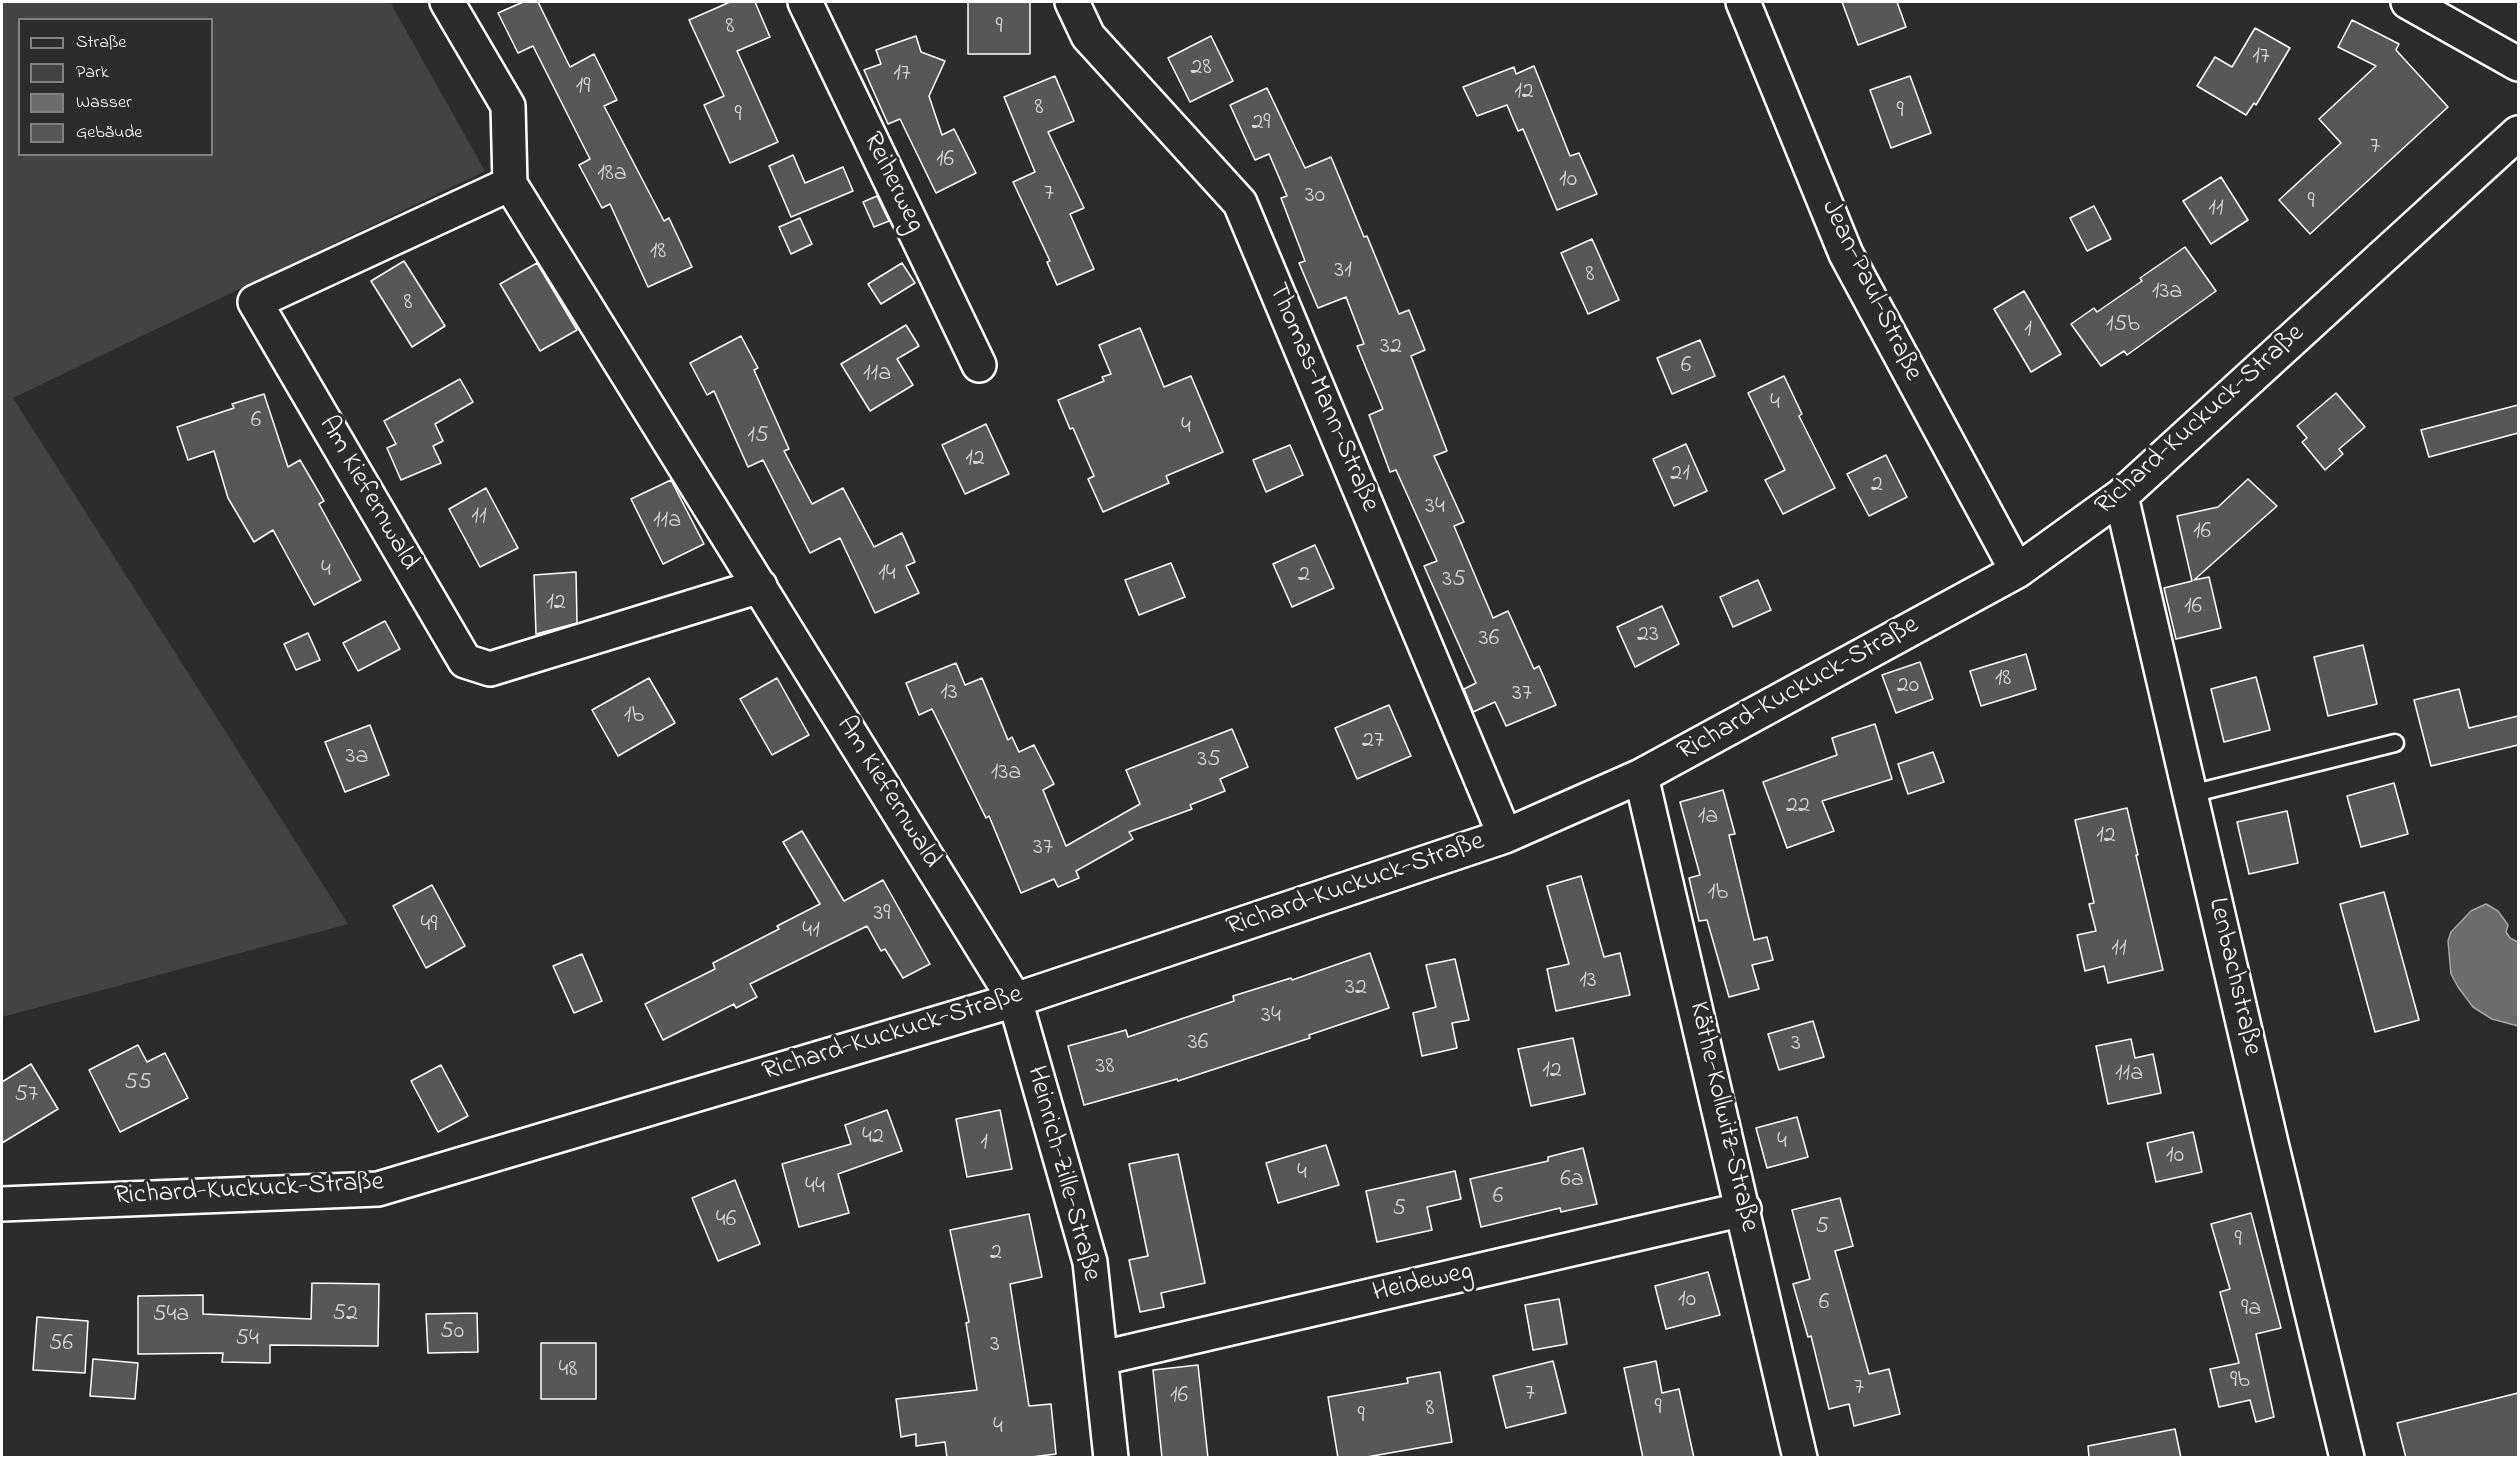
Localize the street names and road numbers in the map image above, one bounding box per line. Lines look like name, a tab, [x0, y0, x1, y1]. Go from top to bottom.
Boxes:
street label: Reiherweg	[854, 128, 930, 238]
street label: Jean-Paul-Straße	[1812, 195, 1928, 387]
street label: Thomas-Mann-Straße	[1259, 279, 1385, 517]
street label: Richard-Kuckuck-Straße	[2090, 319, 2312, 523]
street label: Am Kiefernwald	[310, 411, 424, 577]
street label: Richard-Kuckuck-Straße	[1673, 610, 1925, 770]
street label: Am Kiefernwald	[828, 711, 946, 875]
street label: Richard-Kuckuck-Straße	[1223, 827, 1489, 945]
street label: Lenbachstraße	[2199, 895, 2267, 1059]
street label: Richard-Kuckuck-Straße	[759, 980, 1027, 1090]
street label: Käthe-Kollwitz-Straße	[1680, 999, 1764, 1235]
street label: Heinrich-Zille-Straße	[1018, 1063, 1106, 1285]
street label: Richard-Kuckuck-Straße	[113, 1168, 385, 1214]
street label: Heideweg	[1370, 1257, 1476, 1311]

